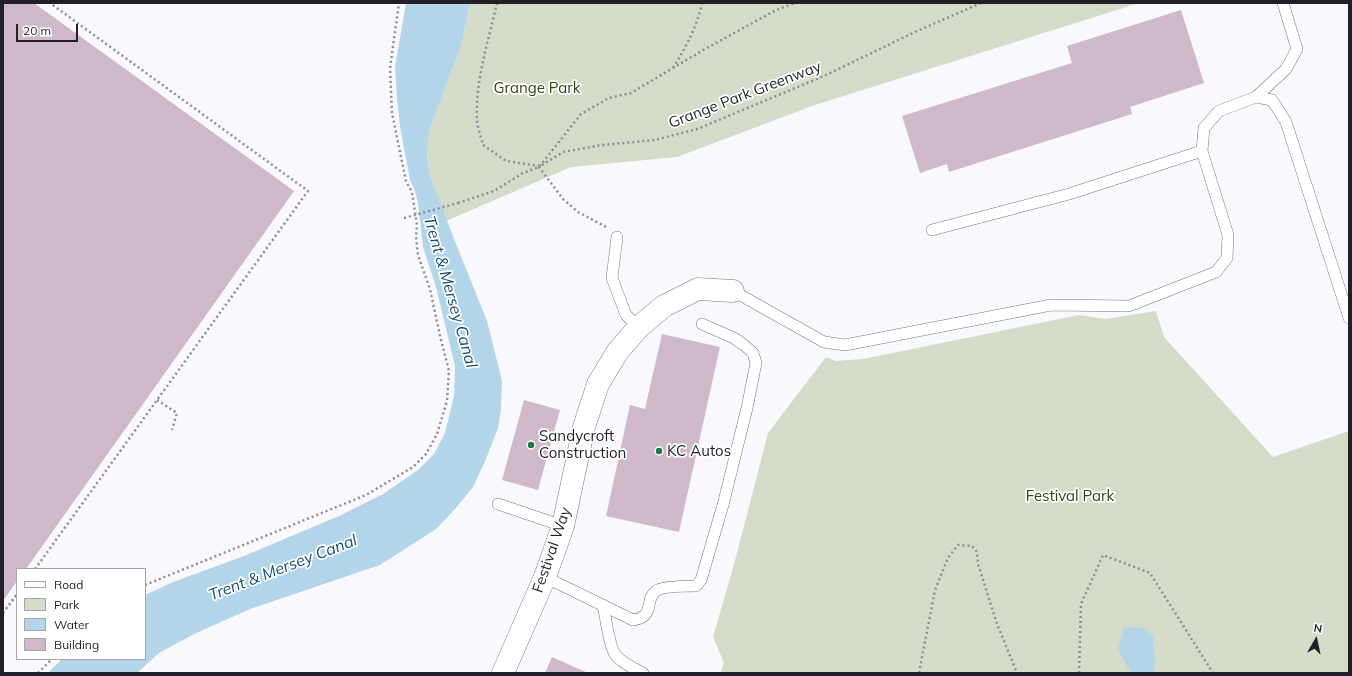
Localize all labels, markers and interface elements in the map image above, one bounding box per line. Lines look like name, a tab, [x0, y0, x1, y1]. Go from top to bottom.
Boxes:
scale bar	[18, 16, 80, 42]
text: 20 m	[23, 23, 51, 38]
street label: Grange Park Greenway	[666, 58, 824, 132]
park label: Grange Park	[494, 79, 580, 97]
water label: Trent & Mersey Canal	[419, 214, 481, 370]
place label: Sandycroft Construction	[539, 427, 626, 462]
marker: Sandycroft Construction	[526, 440, 536, 450]
place label: KC Autos	[667, 442, 731, 460]
marker: KC Autos	[654, 446, 664, 456]
park label: Festival Park	[1026, 487, 1114, 505]
street label: Festival Way	[529, 505, 575, 595]
water label: Trent & Mersey Canal	[206, 531, 360, 605]
legend	[16, 568, 146, 660]
text: Road	[54, 577, 83, 592]
text: Park	[54, 597, 79, 612]
text: Water	[54, 617, 89, 632]
north arrow	[1296, 620, 1336, 660]
text: N	[1313, 621, 1323, 636]
text: Building	[54, 637, 99, 652]

